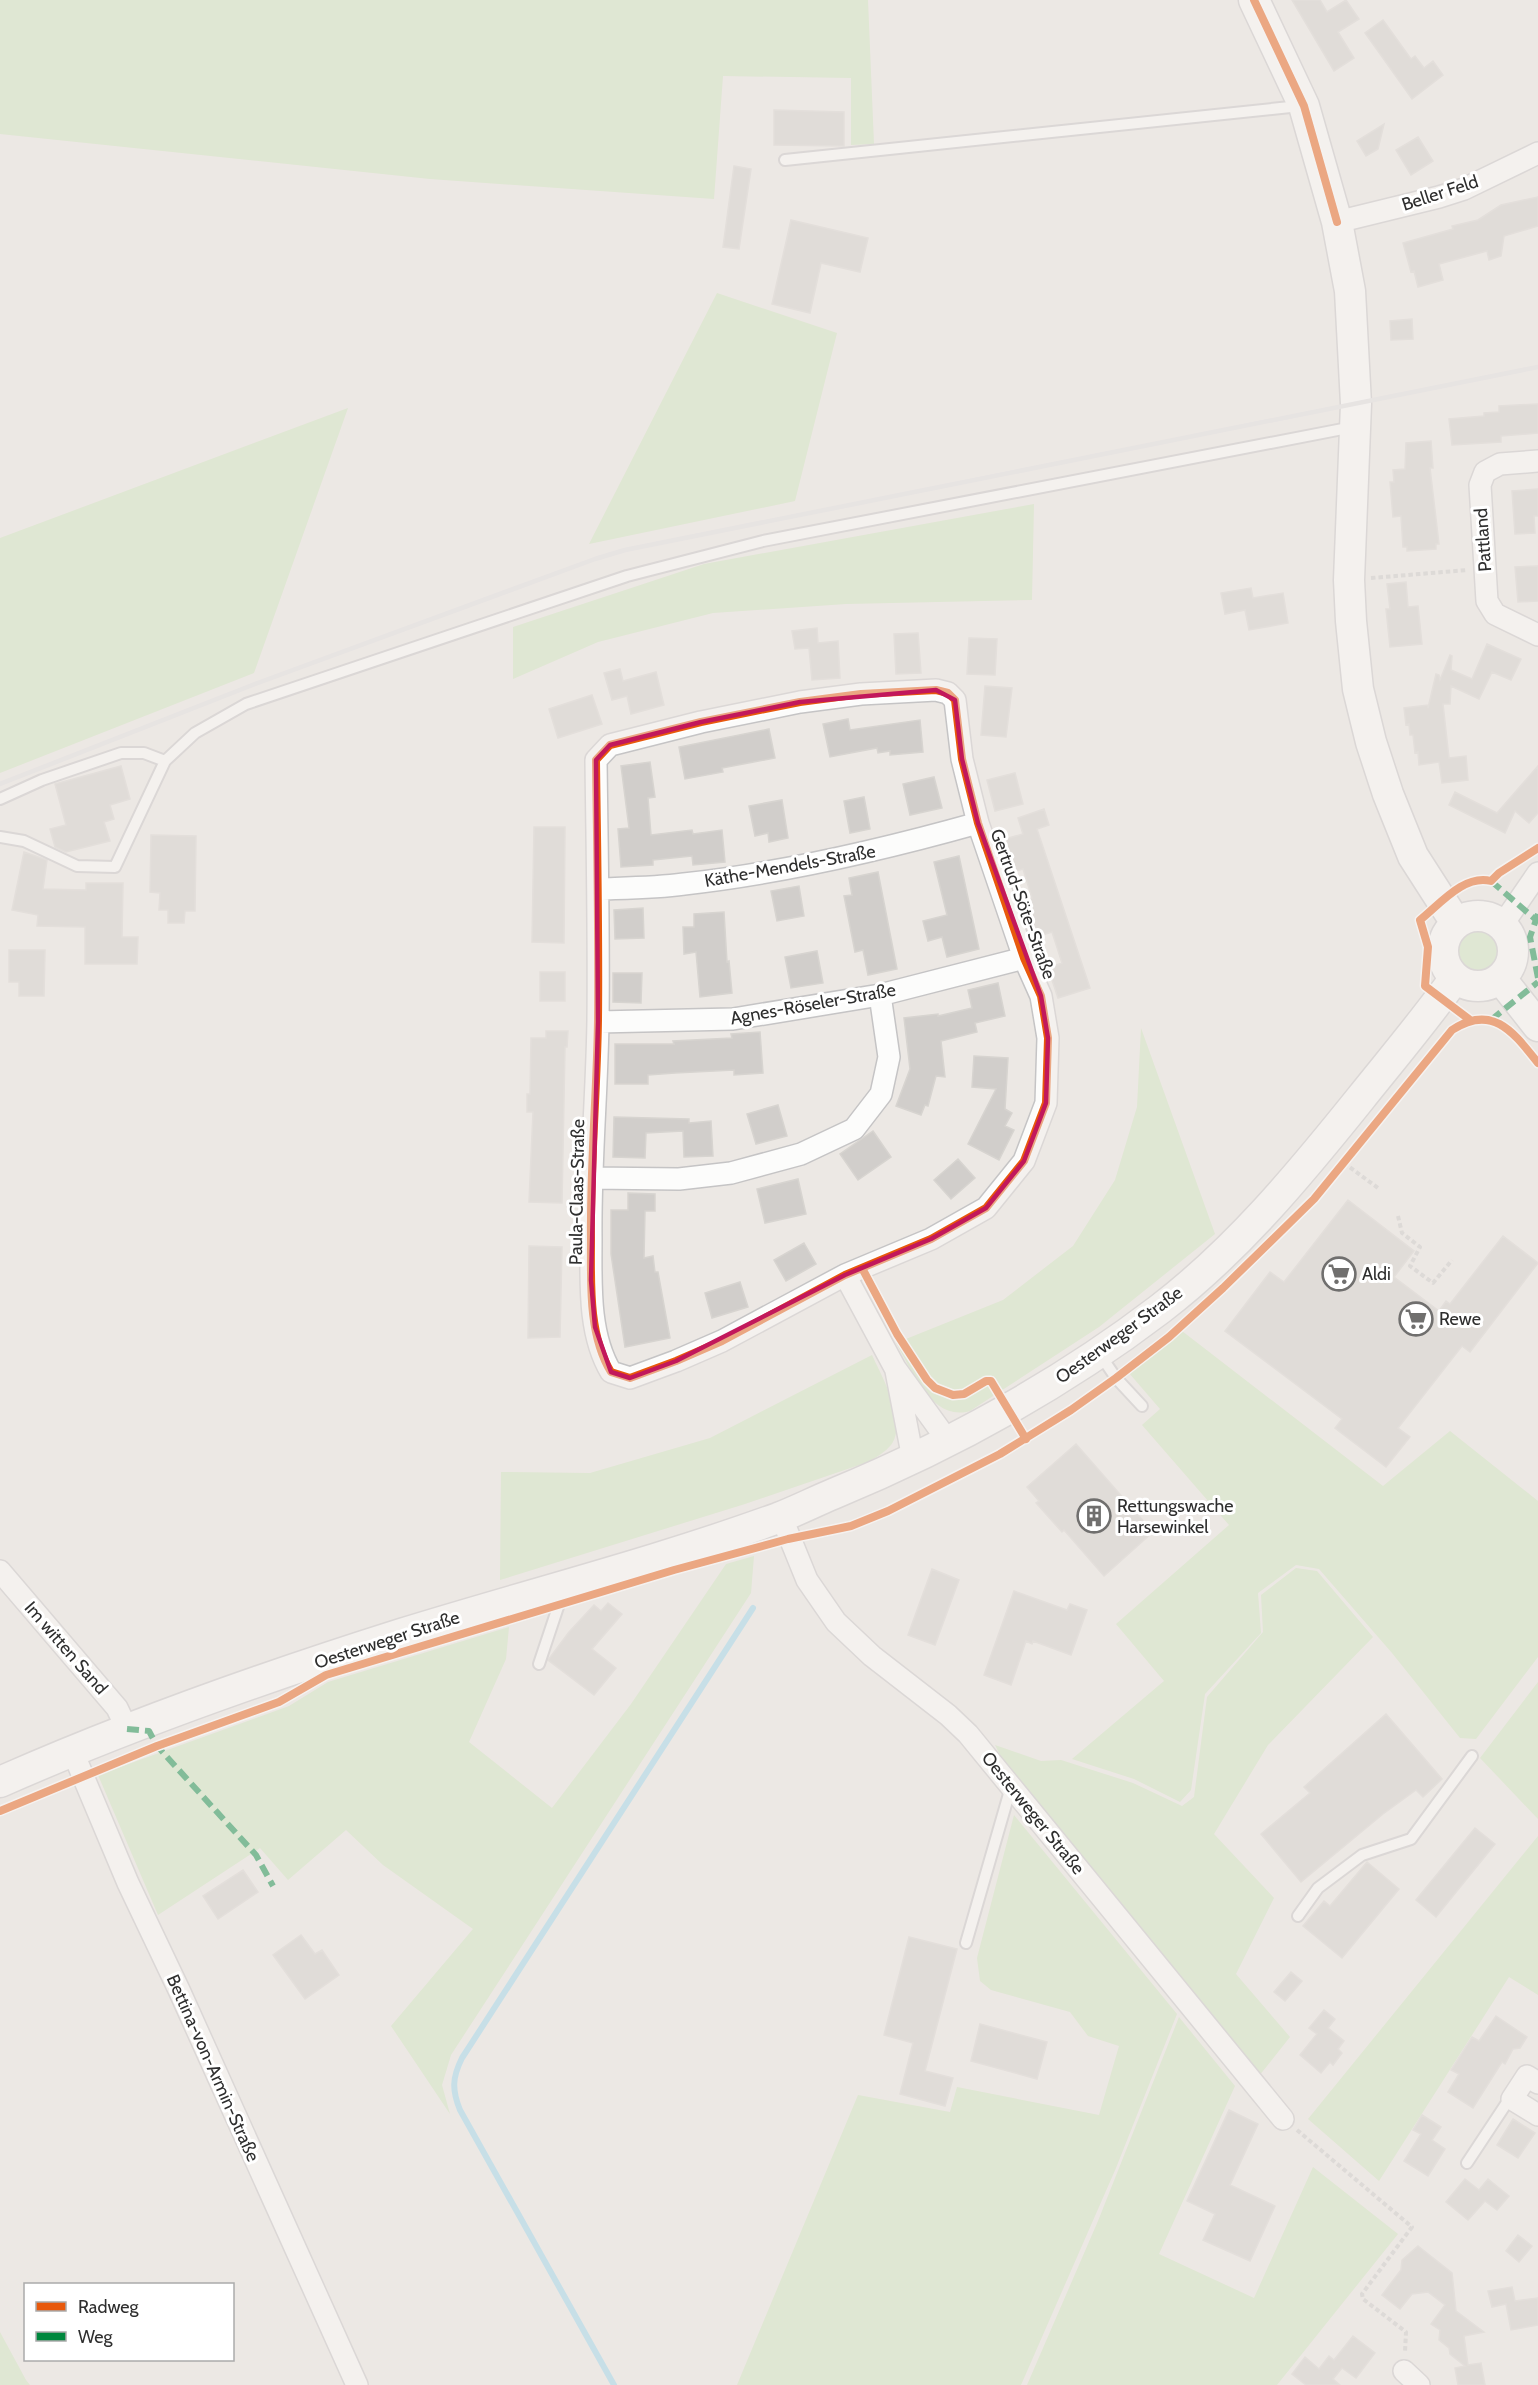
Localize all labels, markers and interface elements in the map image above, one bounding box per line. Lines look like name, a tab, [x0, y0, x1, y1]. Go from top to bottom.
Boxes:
street label: Beller Feld	[1399, 170, 1481, 216]
street label: Pattland	[1470, 508, 1496, 572]
street label: Gertrud-Söte-Straße	[986, 826, 1060, 982]
street label: Käthe-Mendels-Straße	[703, 840, 877, 892]
street label: Agnes-Röseler-Straße	[729, 979, 897, 1029]
street label: Paula-Claas-Straße	[565, 1119, 589, 1265]
supermarket icon: Aldi	[1321, 1256, 1357, 1292]
place label: Aldi	[1362, 1263, 1391, 1285]
street label: Oesterweger Straße	[1051, 1282, 1187, 1388]
supermarket icon: Rewe	[1398, 1301, 1434, 1337]
place label: Rewe	[1439, 1308, 1481, 1330]
place label: Rettungswache Harsewinkel	[1117, 1495, 1234, 1538]
building icon: Rettungswache Harsewinkel	[1076, 1498, 1112, 1534]
street label: Im witten Sand	[20, 1597, 112, 1699]
street label: Oesterweger Straße	[312, 1606, 462, 1674]
street label: Oesterweger Straße	[977, 1747, 1089, 1879]
street label: Bettina-von-Armin-Straße	[162, 1971, 264, 2165]
legend	[24, 2283, 234, 2361]
text: Radweg	[78, 2296, 140, 2318]
text: Weg	[78, 2326, 114, 2348]

